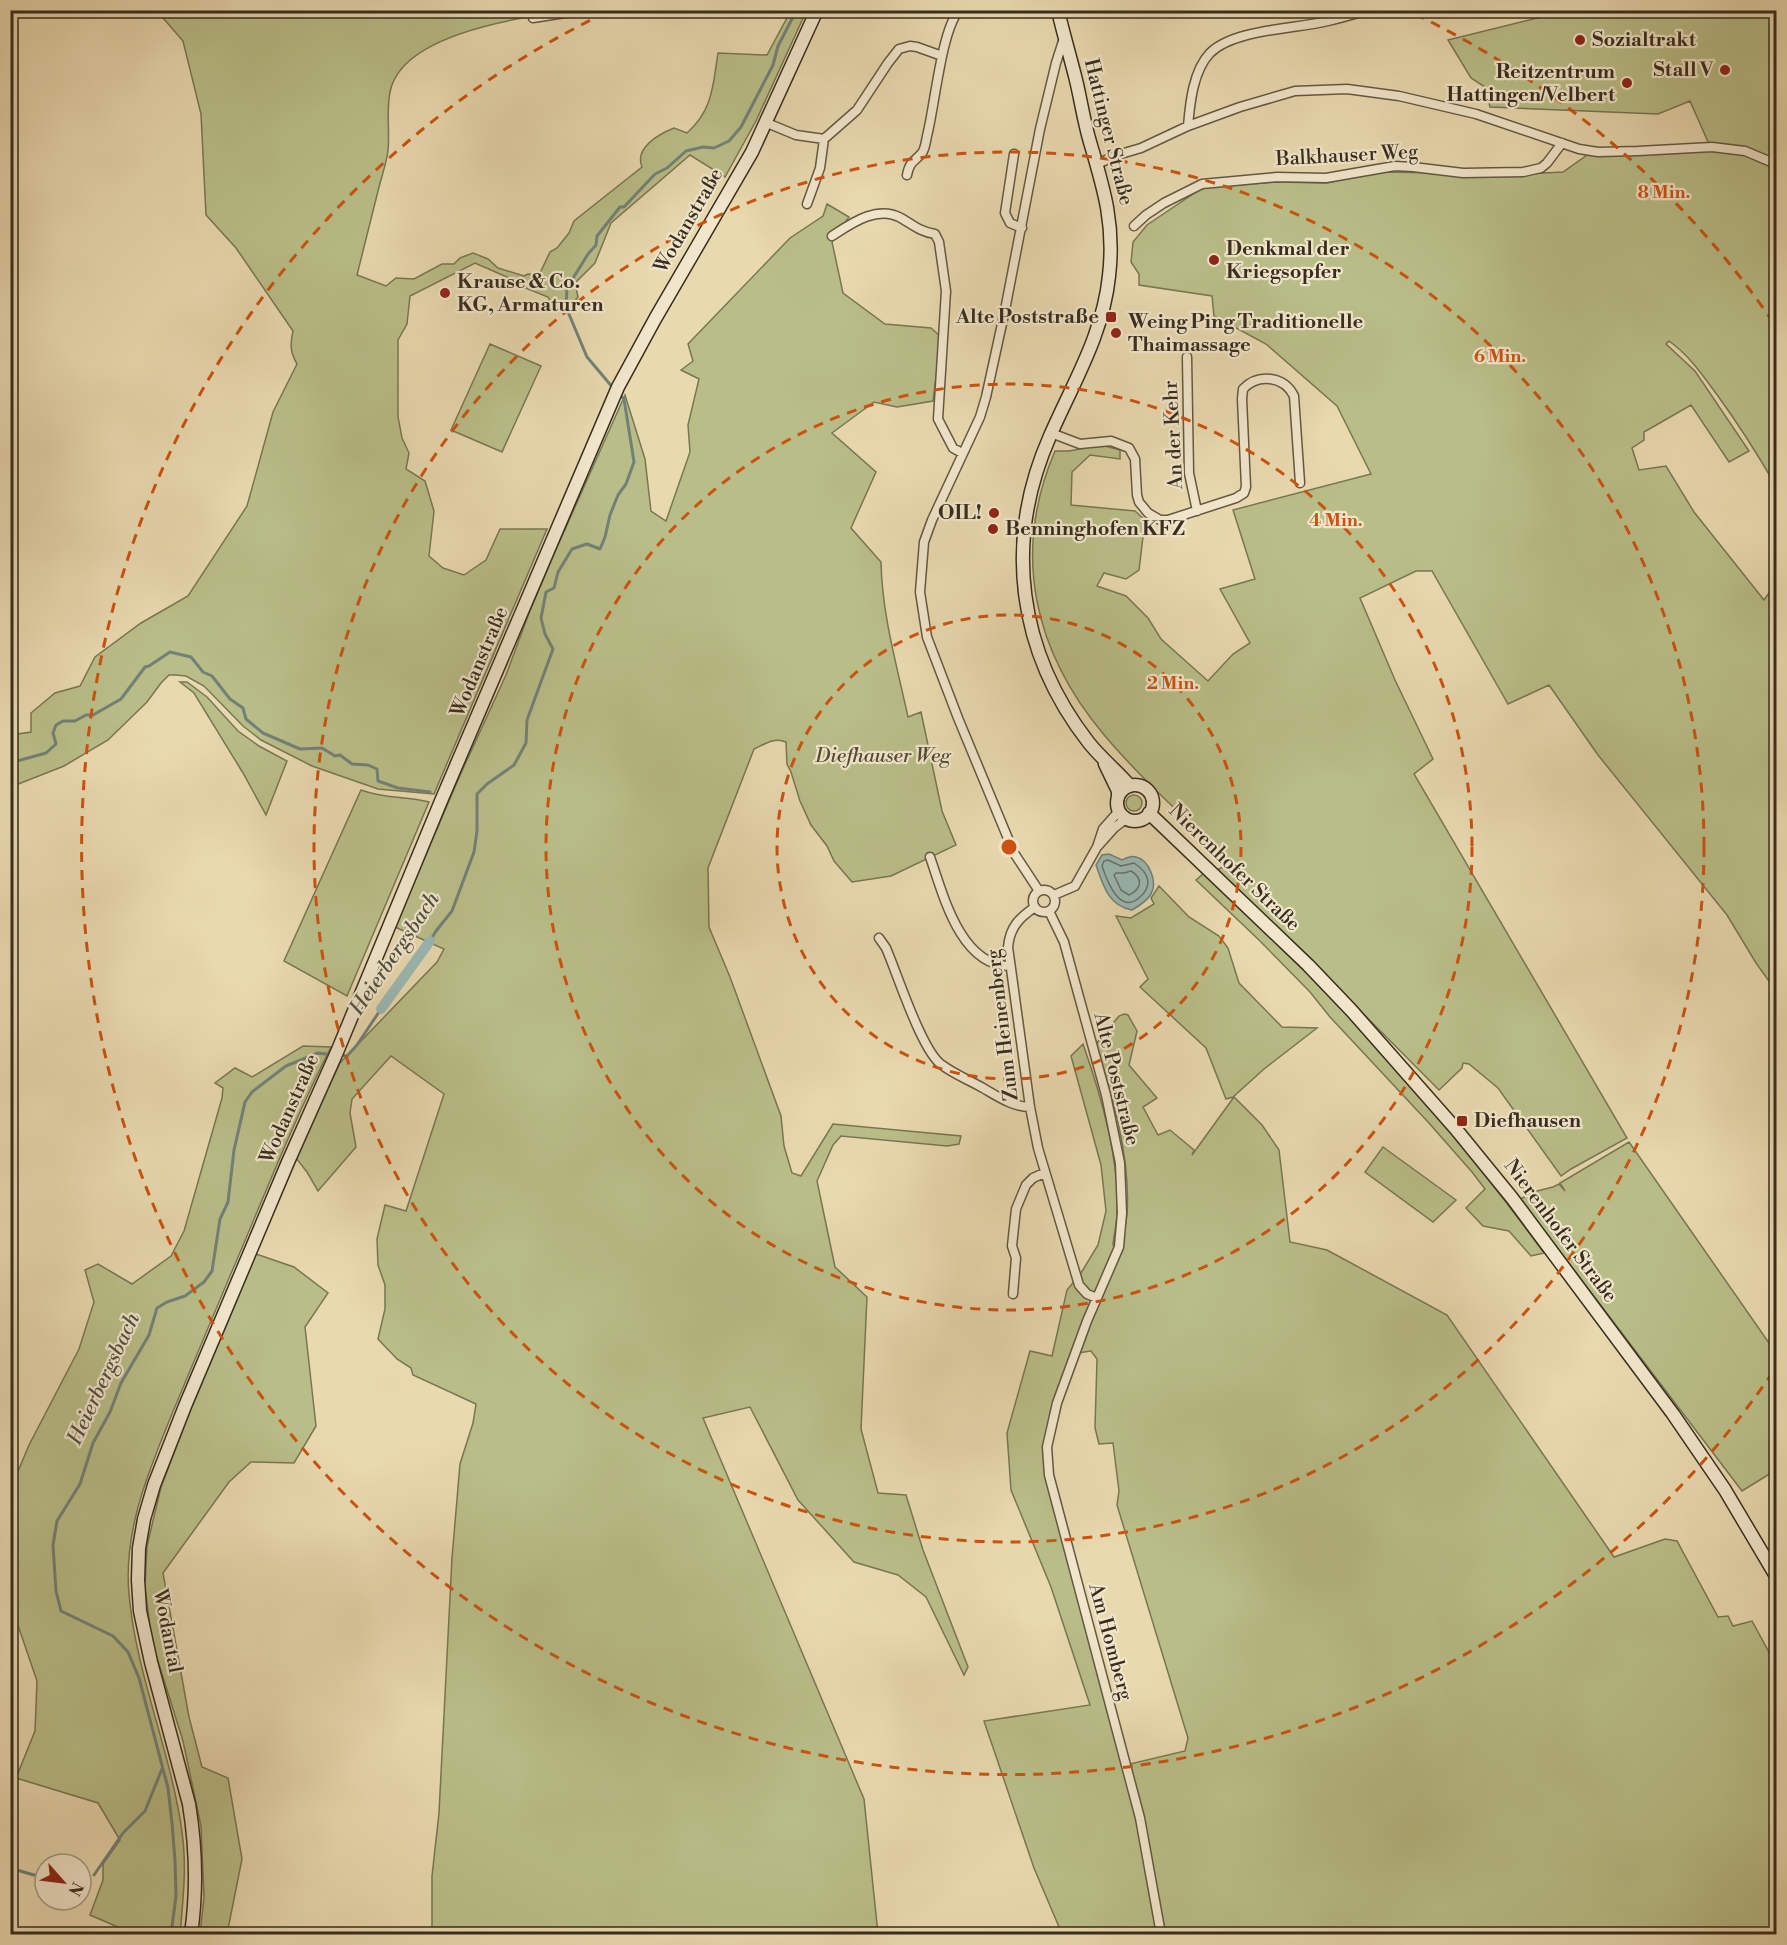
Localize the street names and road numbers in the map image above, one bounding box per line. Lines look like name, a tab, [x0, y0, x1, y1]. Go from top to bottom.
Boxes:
street label: Hattinger Straße	[1078, 56, 1138, 208]
street label: Balkhauser Weg	[1274, 140, 1420, 172]
street label: Wodanstraße	[648, 164, 729, 279]
street label: An der Kehr	[1159, 379, 1189, 491]
street label: Wodanstraße	[445, 603, 514, 722]
street label: Nierenhofer Straße	[1163, 799, 1305, 937]
street label: Zum Heinenberg	[981, 947, 1025, 1102]
street label: Alte Poststraße	[1087, 1009, 1145, 1148]
street label: Wodanstraße	[254, 1050, 325, 1169]
street label: Nierenhofer Straße	[1498, 1154, 1622, 1308]
street label: Am Homberg	[1082, 1580, 1138, 1704]
street label: Wodantal	[146, 1586, 187, 1675]

